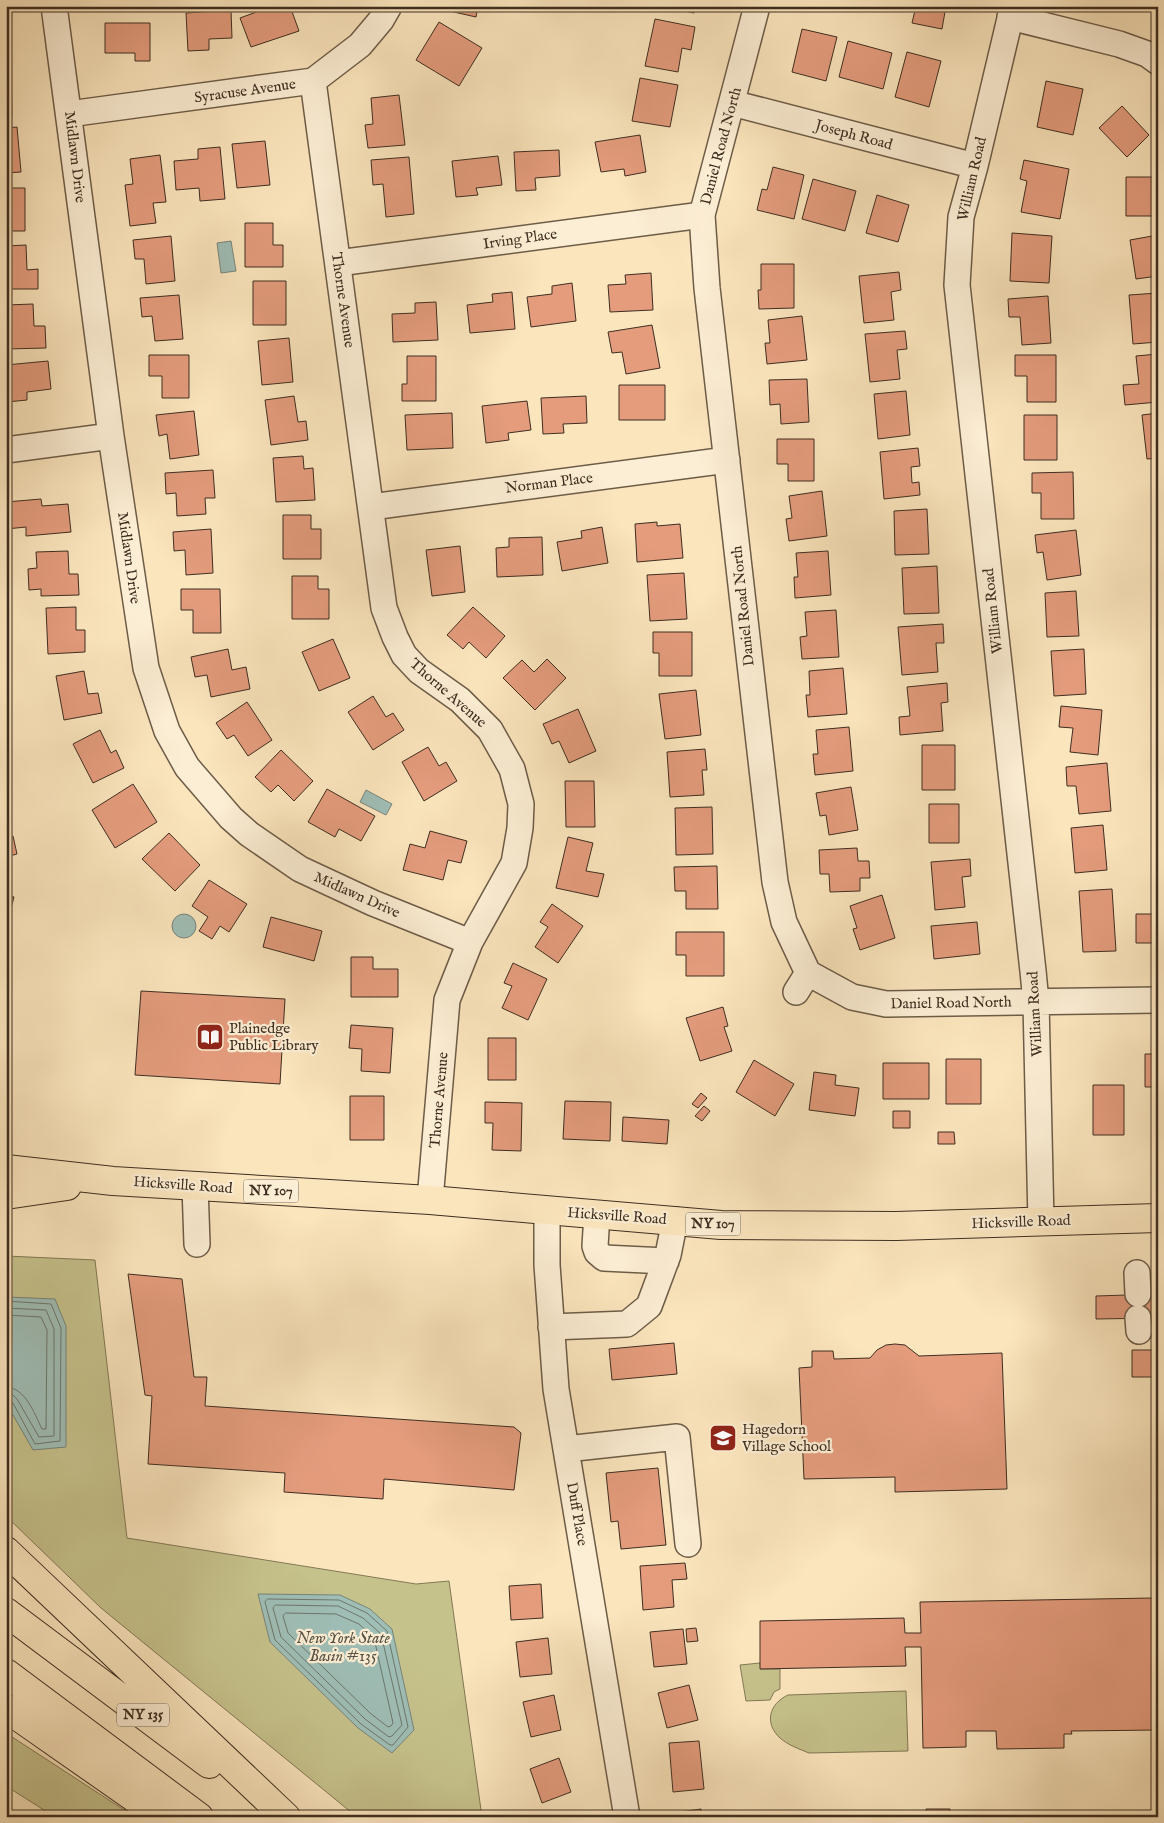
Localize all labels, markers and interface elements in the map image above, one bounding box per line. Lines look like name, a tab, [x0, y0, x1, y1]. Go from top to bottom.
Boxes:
street label: Syracuse Avenue	[193, 74, 297, 108]
street label: Daniel Road North	[696, 85, 746, 207]
street label: Midlawn Drive	[60, 110, 90, 204]
street label: Joseph Road	[811, 115, 896, 155]
street label: William Road	[953, 134, 991, 223]
street label: Irving Place	[482, 224, 558, 254]
street label: Thorne Avenue	[327, 251, 359, 349]
street label: Norman Place	[504, 468, 594, 498]
street label: Midlawn Drive	[113, 511, 145, 605]
street label: Daniel Road North	[727, 545, 759, 667]
street label: William Road	[979, 566, 1007, 655]
street label: Thorne Avenue	[405, 654, 491, 732]
street label: Midlawn Drive	[311, 868, 403, 923]
street label: William Road	[1023, 970, 1047, 1057]
street label: Daniel Road North	[890, 992, 1012, 1014]
place label: Plainedge Public Library	[229, 1019, 319, 1055]
library icon: Plainedge Public Library	[195, 1022, 225, 1052]
street label: Thorne Avenue	[425, 1051, 453, 1149]
street label: Hicksville Road	[133, 1172, 234, 1198]
road number: NY 107	[244, 1180, 298, 1202]
street label: Hicksville Road	[567, 1203, 668, 1229]
street label: Hicksville Road	[971, 1211, 1072, 1233]
road number: NY 107	[686, 1212, 740, 1236]
place label: Hagedorn Village School	[741, 1420, 832, 1456]
school or university icon: Hagedorn Village School	[708, 1423, 738, 1453]
street label: Duff Place	[562, 1481, 592, 1548]
water label: New York State Basin #135	[296, 1629, 390, 1667]
road number: NY 135	[117, 1704, 169, 1726]

